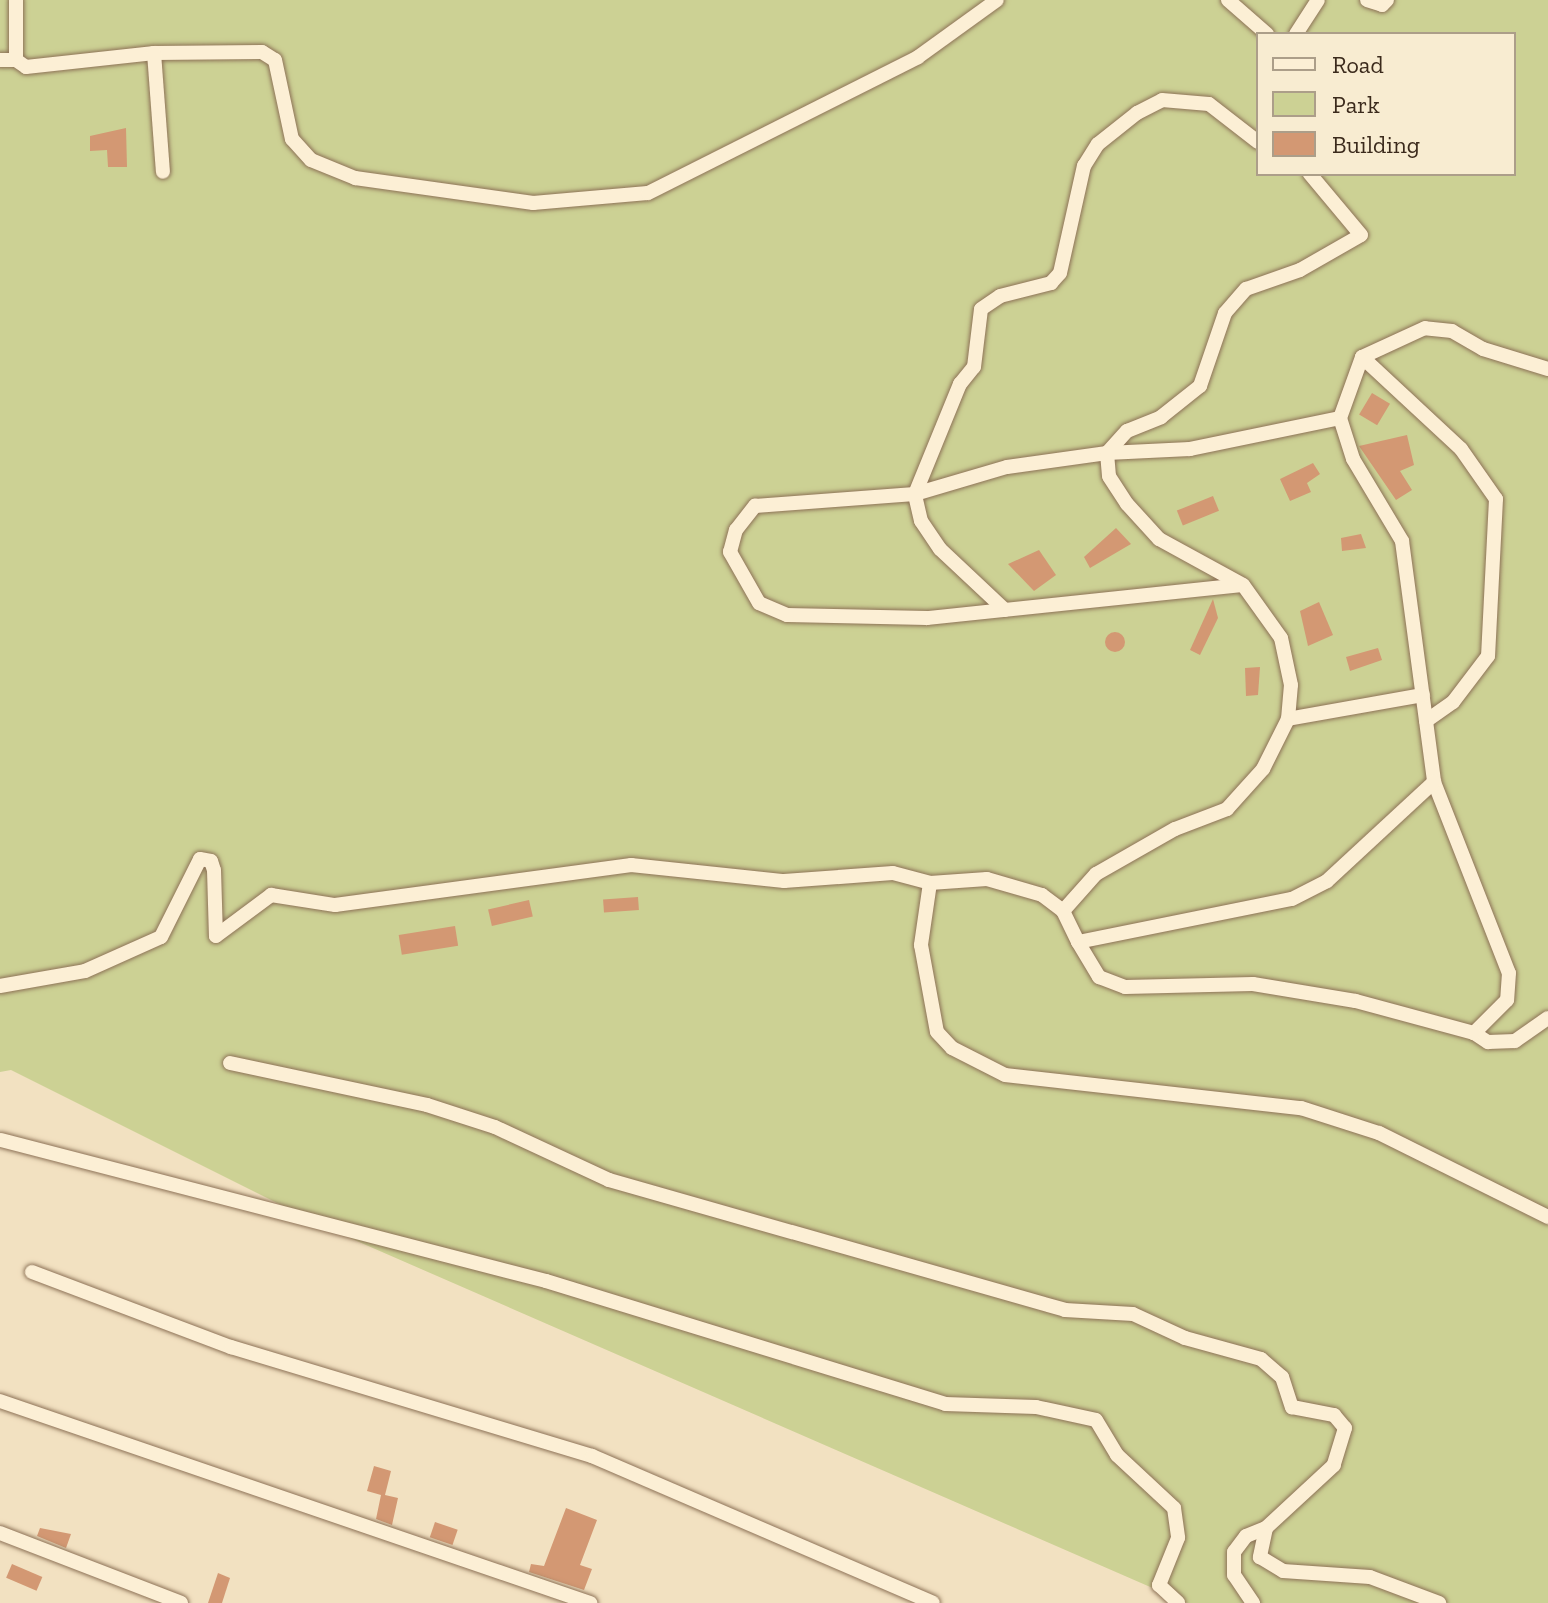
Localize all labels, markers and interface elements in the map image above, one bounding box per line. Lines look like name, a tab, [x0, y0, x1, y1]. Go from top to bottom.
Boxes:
legend	[1256, 32, 1516, 176]
text: Road	[1332, 50, 1384, 79]
text: Park	[1332, 90, 1380, 119]
text: Building	[1332, 130, 1420, 159]

